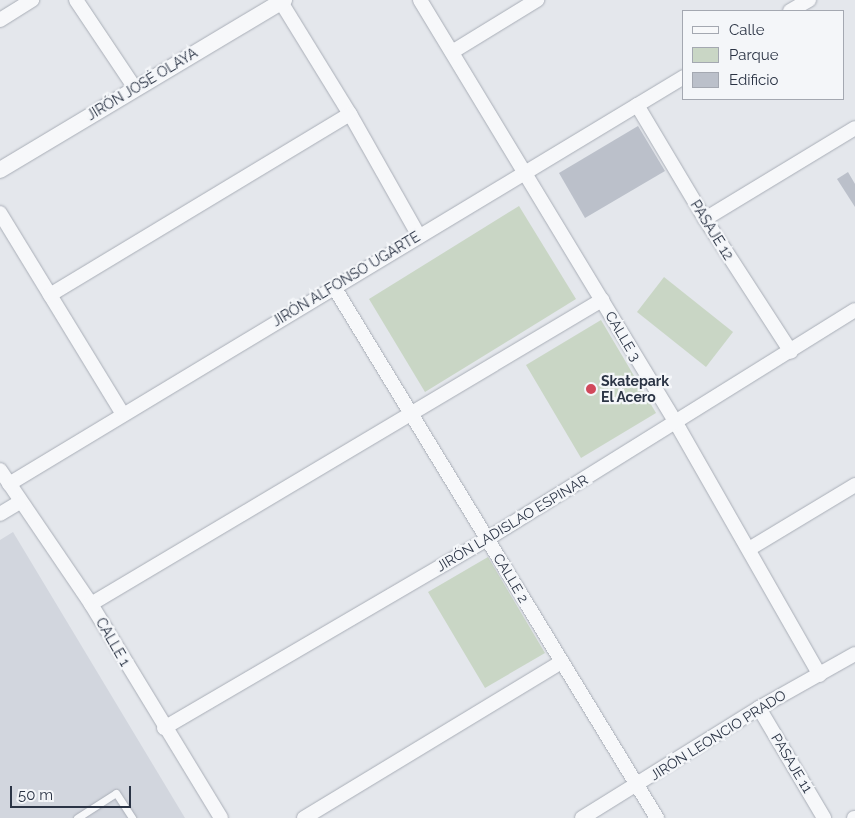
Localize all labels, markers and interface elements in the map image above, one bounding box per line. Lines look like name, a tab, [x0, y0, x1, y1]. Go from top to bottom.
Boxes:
legend	[682, 10, 845, 100]
text: Calle	[729, 21, 764, 39]
street label: JIRÓN JOSÉ OLAYA	[83, 44, 201, 124]
text: Parque	[729, 46, 778, 64]
text: Edificio	[729, 71, 779, 89]
street label: PASAJE 12	[687, 197, 737, 263]
street label: JIRÓN ALFONSO UGARTE	[269, 228, 423, 330]
street label: CALLE 3	[602, 308, 644, 364]
place label: Skatepark El Acero	[601, 373, 669, 406]
marker: Skatepark El Acero	[585, 383, 597, 395]
street label: JIRÓN LADISLAO ESPINAR	[433, 471, 591, 575]
street label: CALLE 2	[490, 550, 532, 606]
street label: CALLE 1	[92, 615, 134, 669]
street label: JIRÓN LEONCIO PRADO	[647, 686, 789, 784]
street label: PASAJE 11	[768, 730, 816, 796]
scale bar	[12, 776, 134, 808]
text: 50 m	[18, 786, 53, 804]

